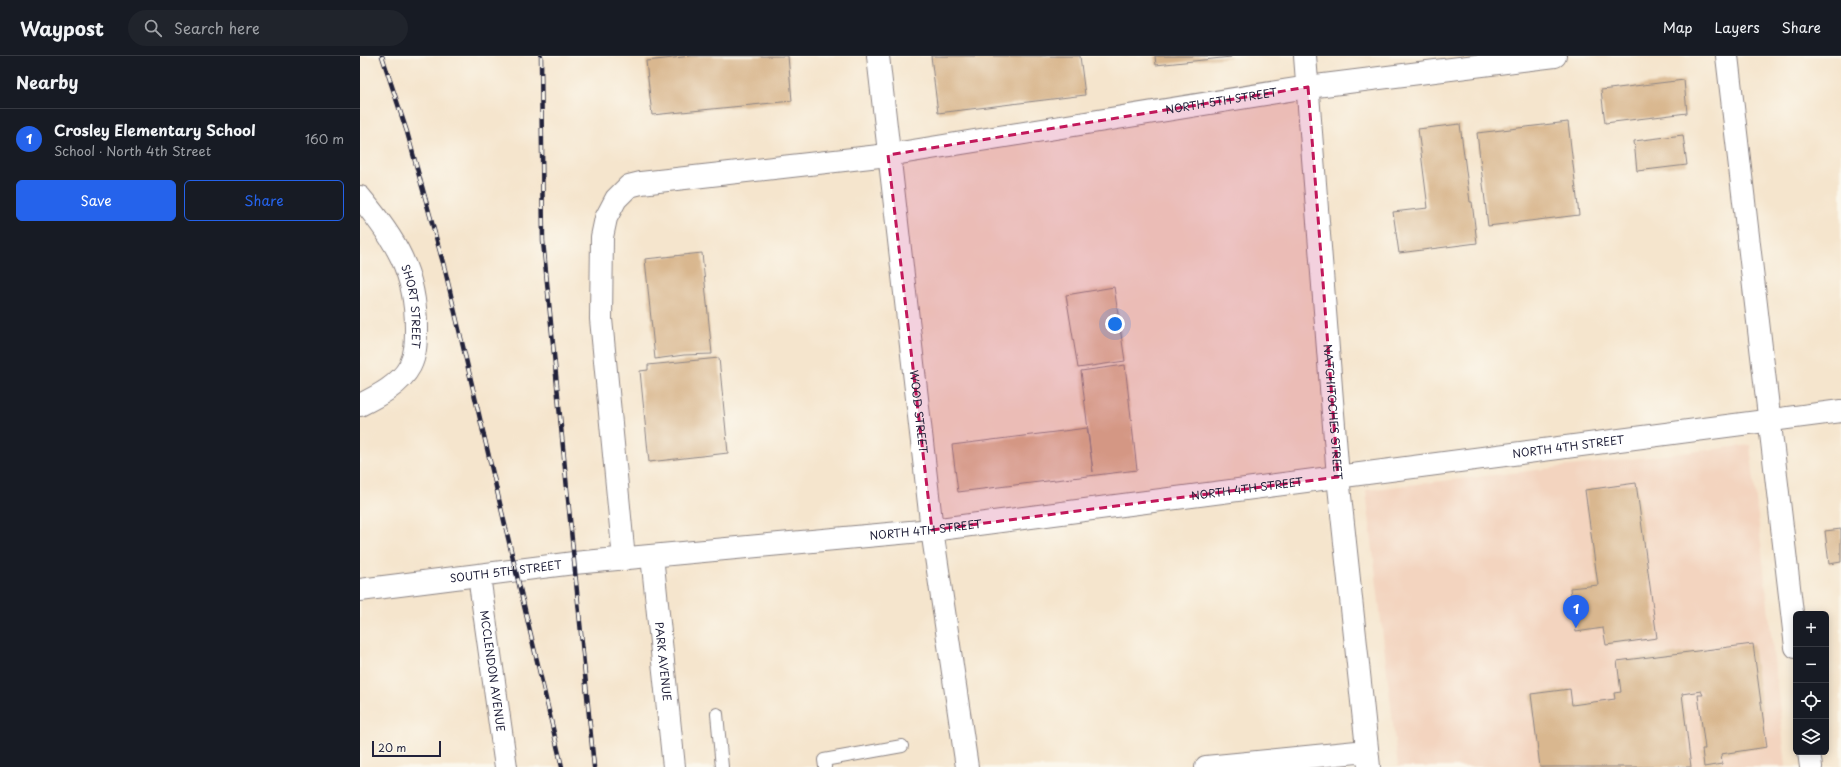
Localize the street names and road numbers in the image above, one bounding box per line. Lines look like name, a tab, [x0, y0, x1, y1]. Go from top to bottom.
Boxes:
street label: NORTH 5TH STREET	[1164, 83, 1279, 118]
street label: SHORT STREET	[397, 262, 425, 349]
street label: NATCHITOCHES STREET	[1320, 343, 1347, 481]
street label: WOOD STREET	[906, 369, 932, 455]
street label: NORTH 4TH STREET	[1511, 430, 1626, 462]
street label: NORTH 4TH STREET	[1190, 472, 1305, 504]
street label: NORTH 4TH STREET	[869, 514, 983, 544]
street label: SOUTH 5TH STREET	[449, 556, 563, 587]
street label: MCCLENDON AVENUE	[476, 609, 510, 733]
street label: PARK AVENUE	[651, 621, 676, 702]

